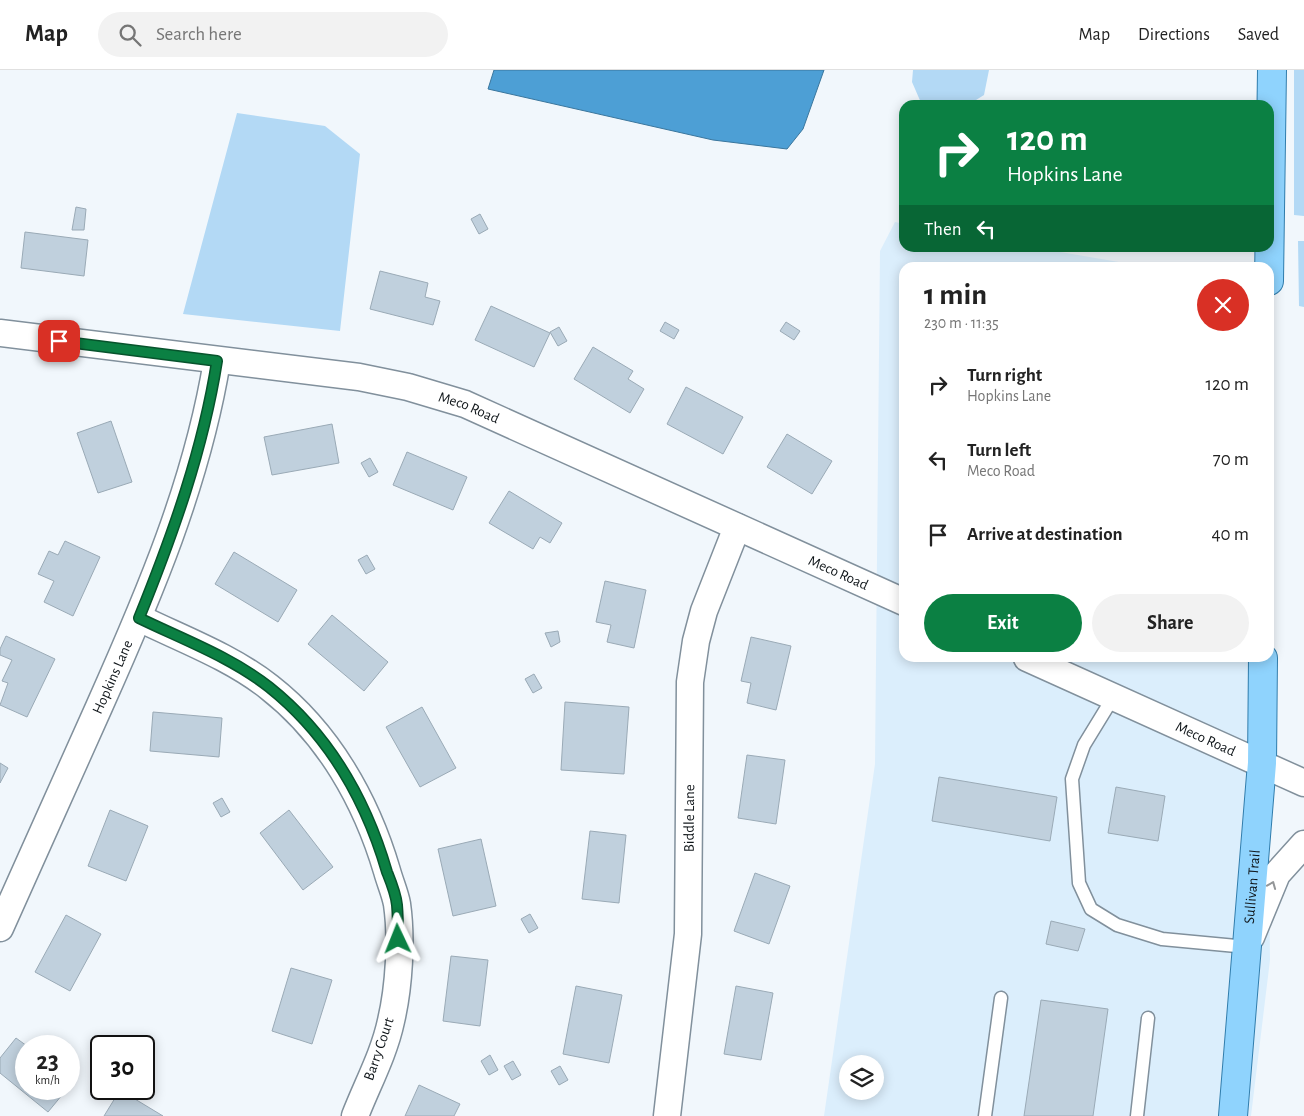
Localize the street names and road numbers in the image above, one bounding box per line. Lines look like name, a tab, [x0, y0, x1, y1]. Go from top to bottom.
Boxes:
street label: Meco Road	[437, 389, 502, 426]
street label: Meco Road	[806, 553, 871, 593]
street label: Hopkins Lane	[89, 638, 135, 716]
street label: Meco Road	[1173, 719, 1238, 759]
street label: Biddle Lane	[681, 784, 697, 852]
street label: Sullivan Trail	[1241, 849, 1262, 924]
street label: Barry Court	[361, 1015, 397, 1082]

